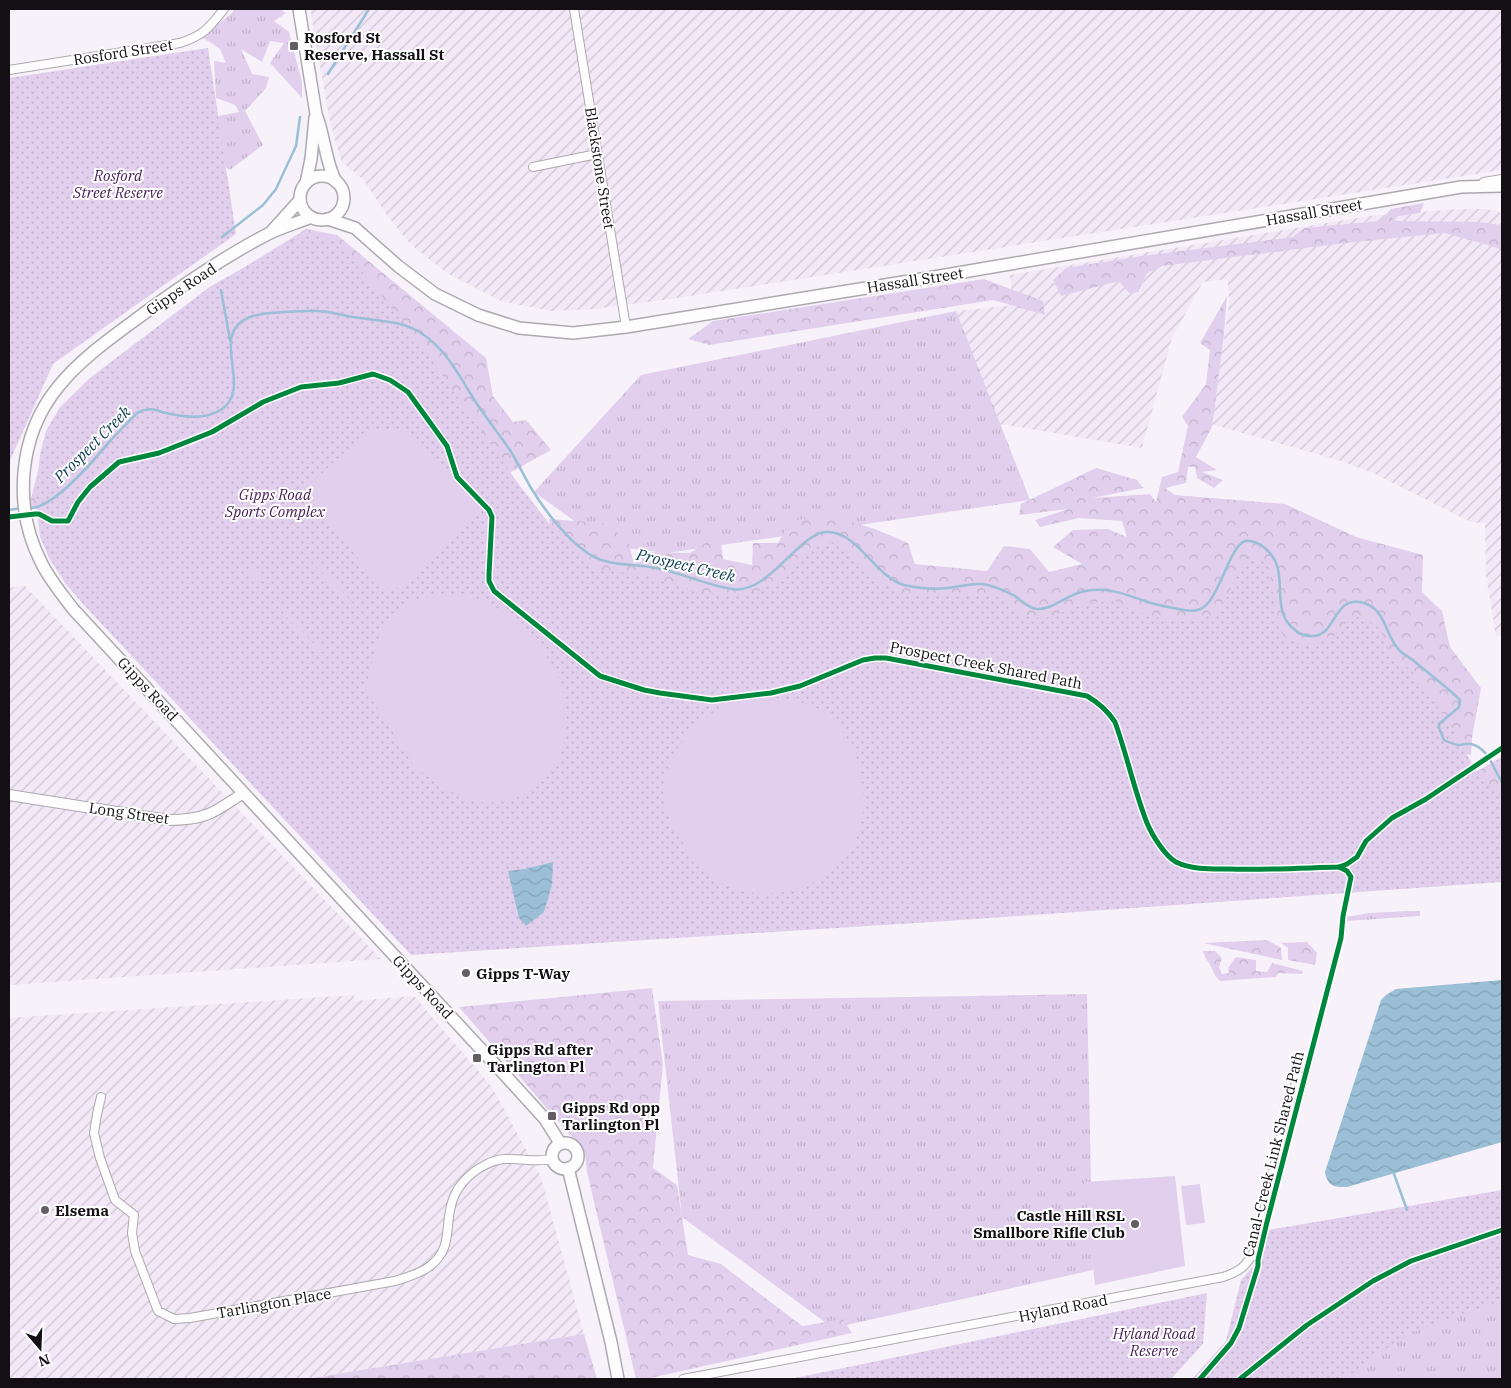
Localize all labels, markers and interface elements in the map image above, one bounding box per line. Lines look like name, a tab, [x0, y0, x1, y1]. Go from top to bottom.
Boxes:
place label: Rosford St Reserve, Hassall St	[304, 28, 444, 64]
street label: Rosford Street	[72, 35, 174, 69]
marker: Rosford St Reserve, Hassall St	[288, 40, 300, 52]
street label: Blackstone Street	[581, 106, 619, 230]
park label: Rosford Street Reserve	[72, 166, 163, 202]
street label: Hassall Street	[1264, 194, 1364, 230]
street label: Gipps Road	[142, 259, 220, 319]
street label: Hassall Street	[865, 263, 965, 297]
water label: Prospect Creek	[49, 401, 135, 487]
park label: Gipps Road Sports Complex	[224, 485, 325, 521]
water label: Prospect Creek	[634, 544, 738, 586]
street label: Prospect Creek Shared Path	[888, 637, 1084, 693]
street label: Gipps Road	[114, 653, 182, 725]
street label: Long Street	[88, 798, 170, 828]
street label: Gipps Road	[389, 951, 457, 1023]
place label: Gipps T-Way	[476, 964, 570, 983]
marker: Gipps T-Way	[460, 967, 472, 979]
place label: Gipps Rd after Tarlington Pl	[487, 1040, 594, 1076]
street label: Canal-Creek Link Shared Path	[1238, 1049, 1308, 1259]
marker: Gipps Rd after Tarlington Pl	[471, 1052, 483, 1064]
place label: Gipps Rd opp Tarlington Pl	[562, 1098, 660, 1134]
marker: Gipps Rd opp Tarlington Pl	[546, 1110, 558, 1122]
place label: Elsema	[55, 1201, 109, 1220]
marker: Elsema	[39, 1204, 51, 1216]
place label: Castle Hill RSL Smallbore Rifle Club	[973, 1206, 1125, 1242]
marker: Castle Hill RSL Smallbore Rifle Club	[1129, 1218, 1141, 1230]
street label: Tarlington Place	[215, 1284, 333, 1322]
street label: Hyland Road	[1017, 1290, 1109, 1326]
north arrow	[15, 1323, 65, 1373]
park label: Hyland Road Reserve	[1112, 1324, 1196, 1360]
text: N	[36, 1350, 52, 1371]

